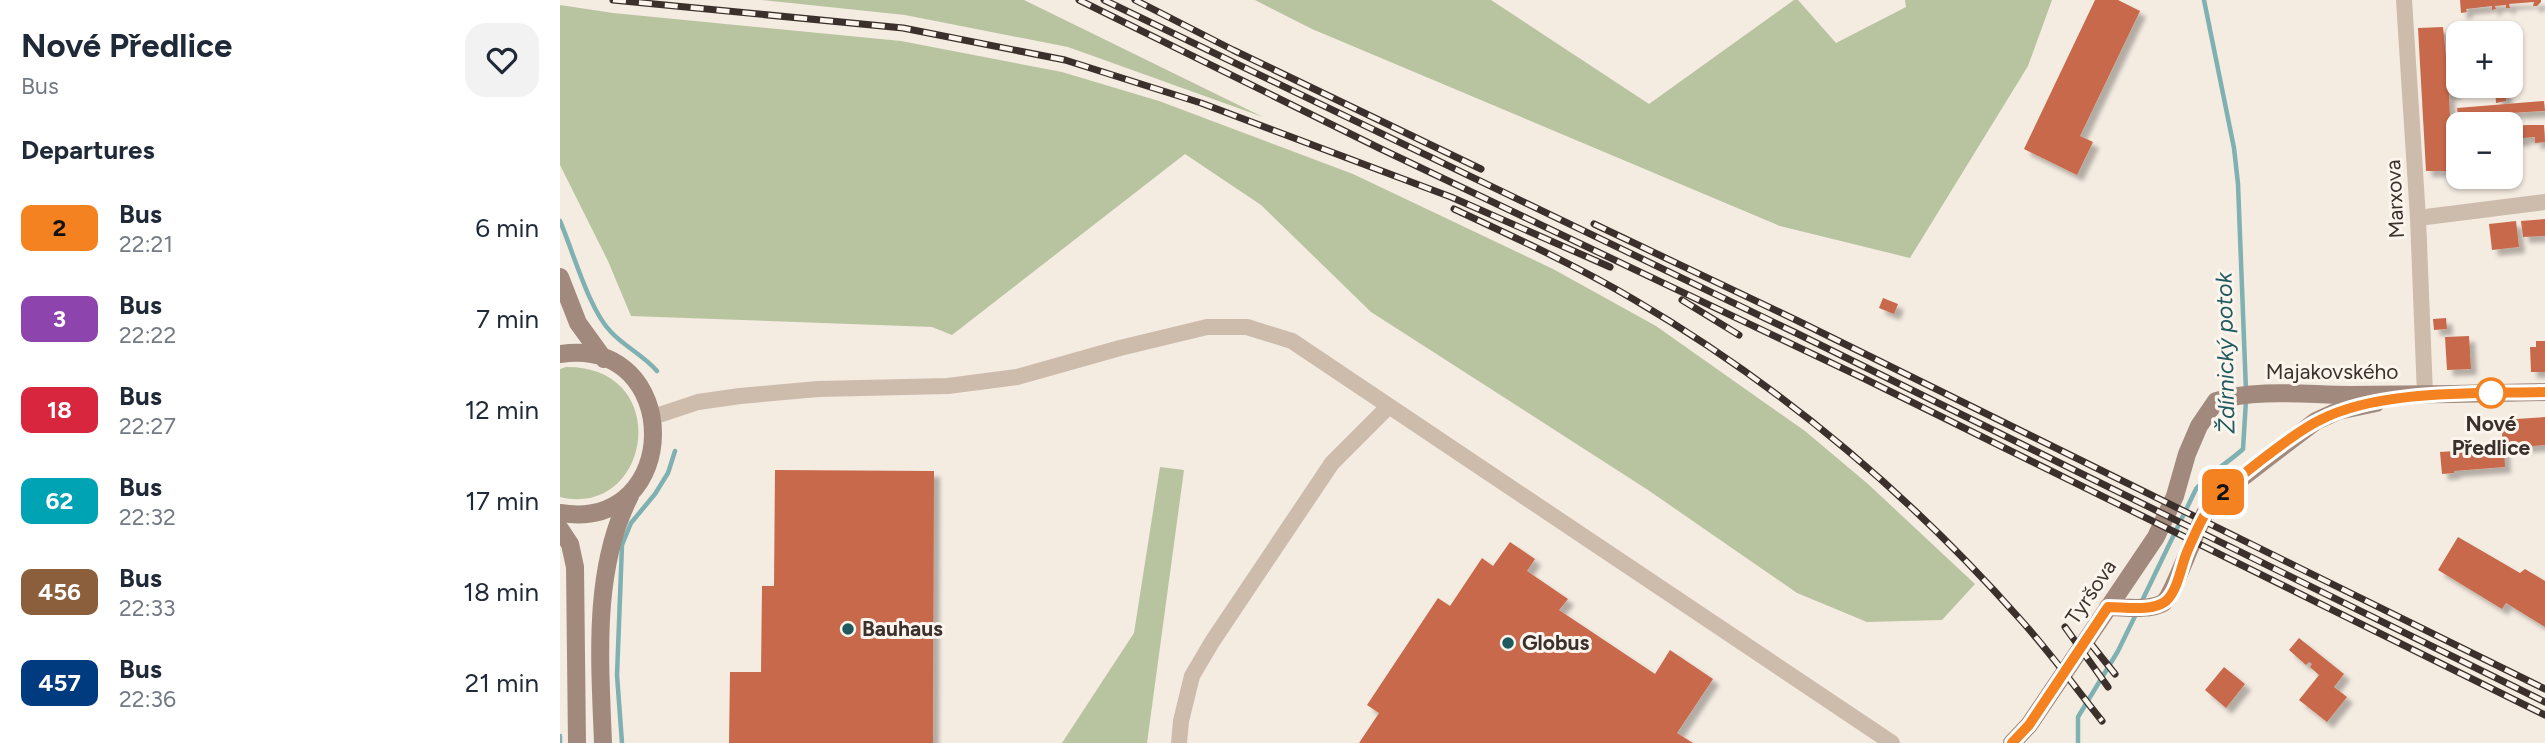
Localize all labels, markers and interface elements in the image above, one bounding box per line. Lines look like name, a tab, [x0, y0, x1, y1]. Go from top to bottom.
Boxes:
map controls	[2446, 21, 2523, 189]
button: +	[2446, 21, 2523, 98]
button: heart	[465, 23, 539, 97]
text: Nové Předlice	[21, 26, 232, 65]
text: Bus	[21, 72, 59, 100]
button: −	[2446, 112, 2523, 189]
text: Departures	[21, 134, 155, 166]
street label: Marxova	[2380, 159, 2409, 239]
text: Bus	[119, 198, 162, 230]
text: 6 min	[475, 212, 539, 244]
text: 2	[53, 213, 66, 242]
text: 22:21	[119, 230, 173, 258]
water label: Ždírnický potok	[2210, 271, 2240, 434]
text: Bus	[119, 289, 162, 321]
text: 7 min	[476, 303, 539, 335]
text: 3	[53, 304, 66, 333]
text: 22:22	[119, 321, 176, 349]
street label: Majakovského	[2266, 359, 2398, 384]
marker: Nové Předlice	[2476, 378, 2506, 408]
text: Bus	[119, 380, 162, 412]
text: 12 min	[465, 394, 539, 426]
text: 18	[47, 395, 72, 424]
place label: Nové Předlice	[2452, 411, 2531, 460]
text: 22:27	[119, 412, 176, 440]
line badge: 2	[2200, 469, 2246, 515]
text: Bus	[119, 471, 162, 503]
text: 2	[2216, 477, 2230, 506]
text: 17 min	[465, 485, 539, 517]
text: 62	[46, 486, 73, 515]
text: 22:32	[119, 503, 176, 531]
street label: Tyršova	[2060, 555, 2121, 629]
text: Bus	[119, 562, 162, 594]
text: 18 min	[463, 576, 539, 608]
text: 456	[38, 577, 81, 606]
text: 22:33	[119, 594, 176, 622]
place label: Bauhaus	[862, 616, 943, 641]
marker: Bauhaus	[840, 621, 856, 637]
place label: Globus	[1522, 630, 1589, 655]
marker: Globus	[1500, 635, 1516, 651]
text: Bus	[119, 653, 162, 685]
text: 21 min	[465, 667, 539, 699]
text: 457	[38, 668, 81, 697]
text: 22:36	[119, 685, 176, 713]

